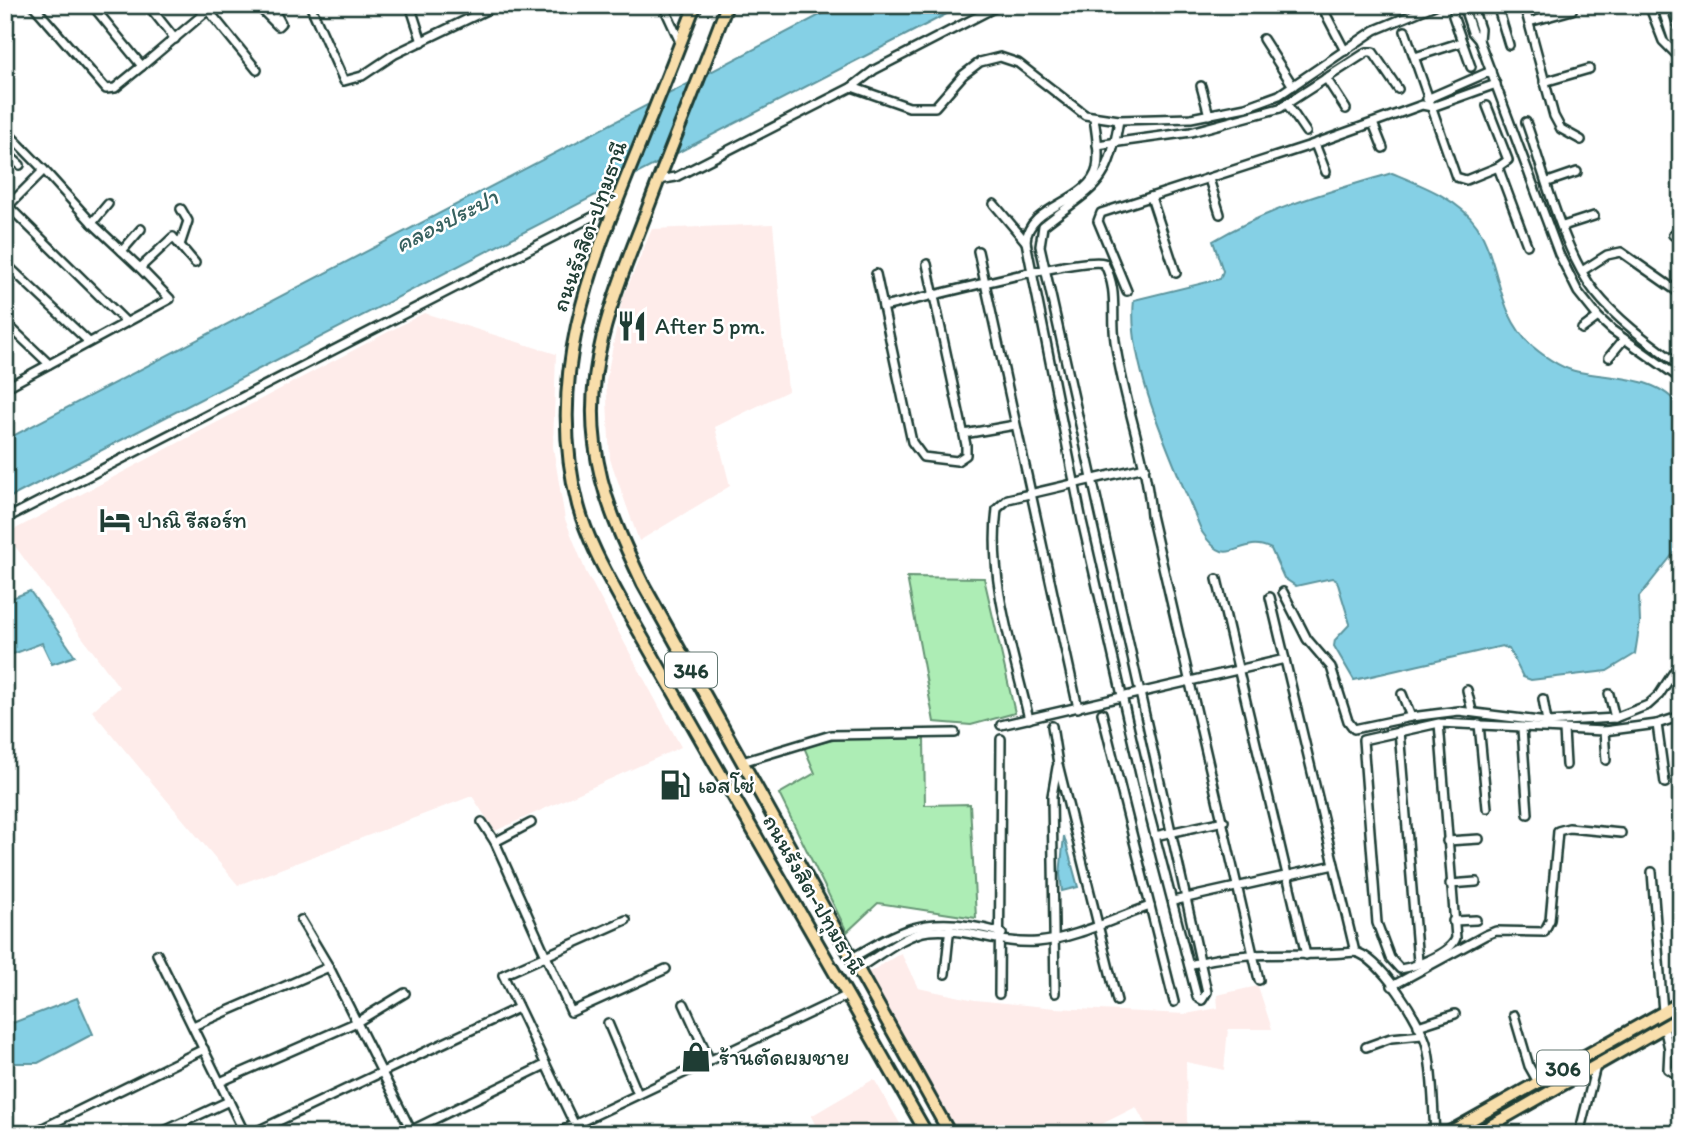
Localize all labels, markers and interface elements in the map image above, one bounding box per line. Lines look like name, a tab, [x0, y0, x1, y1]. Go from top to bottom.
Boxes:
street label: ถนนรังสิต-ปทุมธานี	[545, 136, 635, 316]
water label: คลองประปา	[389, 181, 503, 258]
restaurant icon: After 5 pm.	[615, 309, 649, 343]
place label: After 5 pm.	[655, 312, 766, 340]
hotel icon: ปาณิ รีสอร์ท	[98, 503, 132, 537]
place label: ปาณิ รีสอร์ท	[138, 506, 247, 534]
road number: 346	[665, 652, 717, 688]
fuel station icon: เอสโซ่	[658, 768, 692, 802]
place label: เอสโซ่	[698, 771, 754, 799]
street label: ถนนรังสิต-ปทุมธานี	[755, 809, 871, 980]
shop icon: ร้านตัดผมชาย	[679, 1040, 713, 1074]
place label: ร้านตัดผมชาย	[719, 1043, 849, 1071]
road number: 306	[1537, 1050, 1589, 1086]

